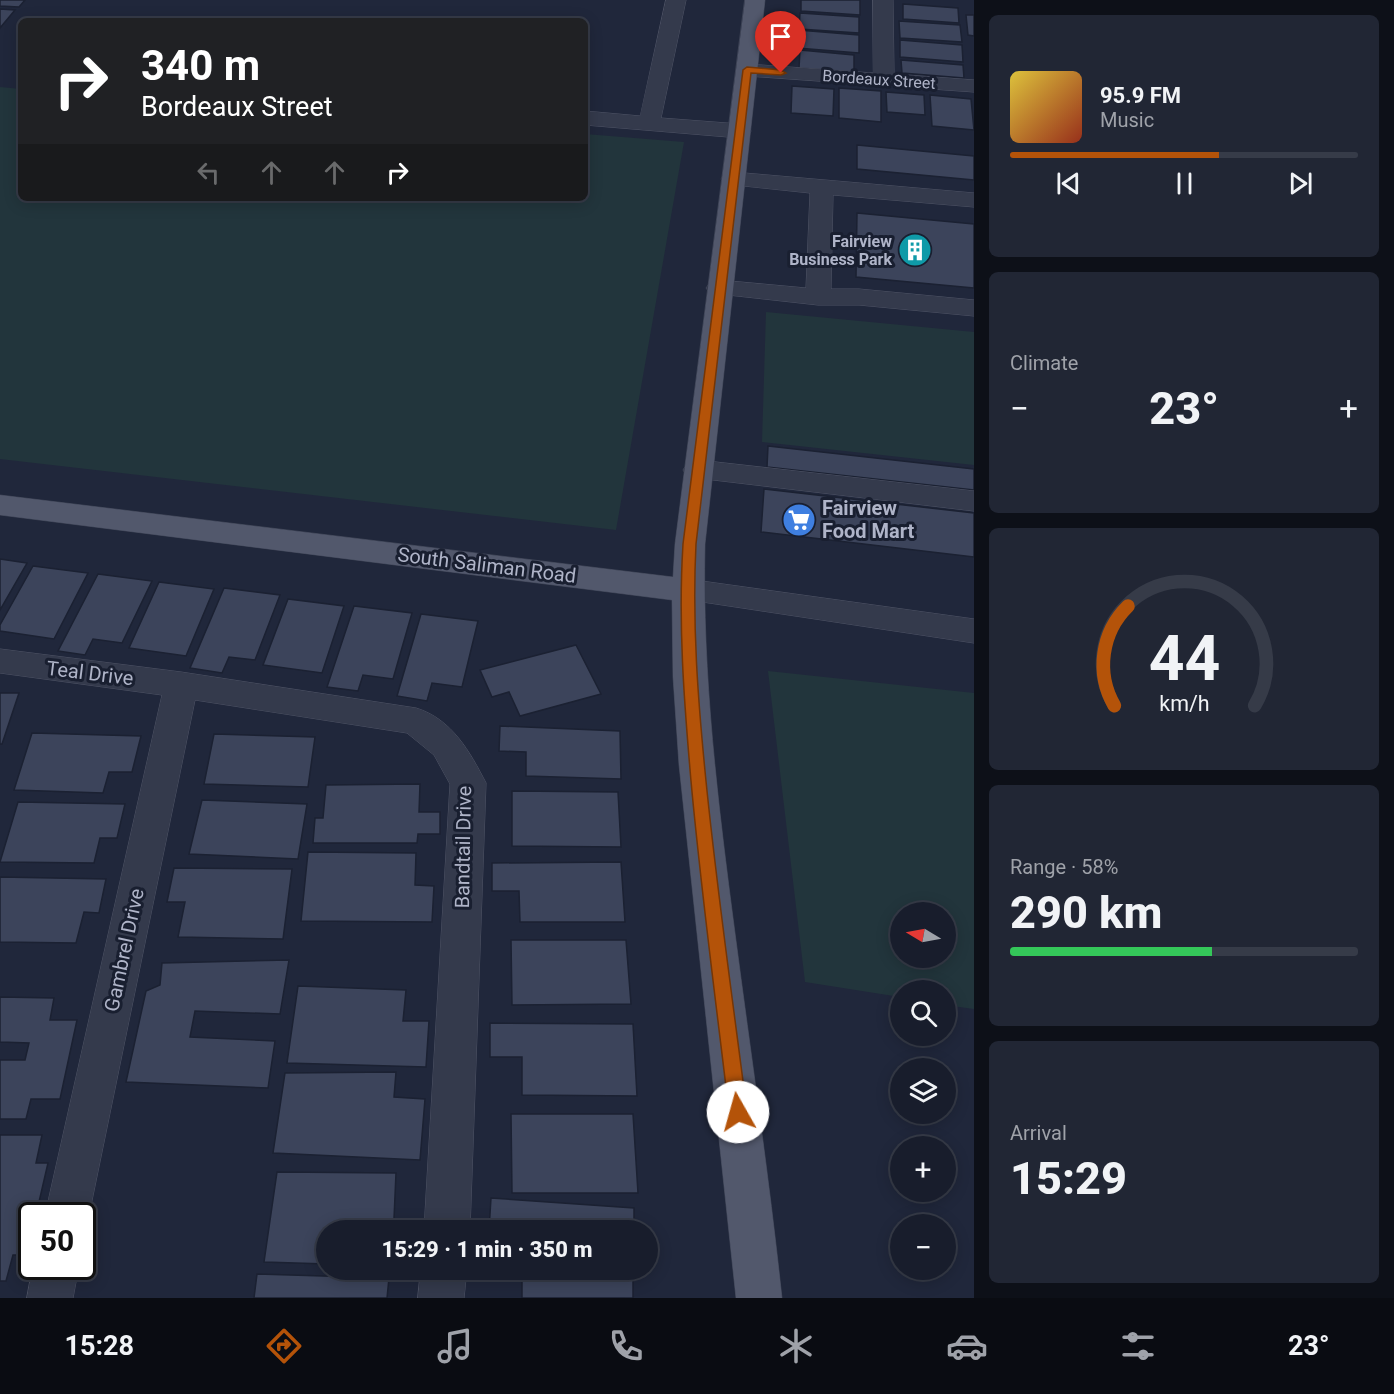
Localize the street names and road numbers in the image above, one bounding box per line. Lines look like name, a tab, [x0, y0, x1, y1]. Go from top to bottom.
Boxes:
street label: Bordeaux Street	[822, 66, 936, 93]
street label: South Saliman Road	[396, 542, 578, 588]
street label: Teal Drive	[45, 656, 135, 690]
street label: Bandtail Drive	[450, 785, 476, 909]
street label: Gambrel Drive	[99, 886, 149, 1014]

